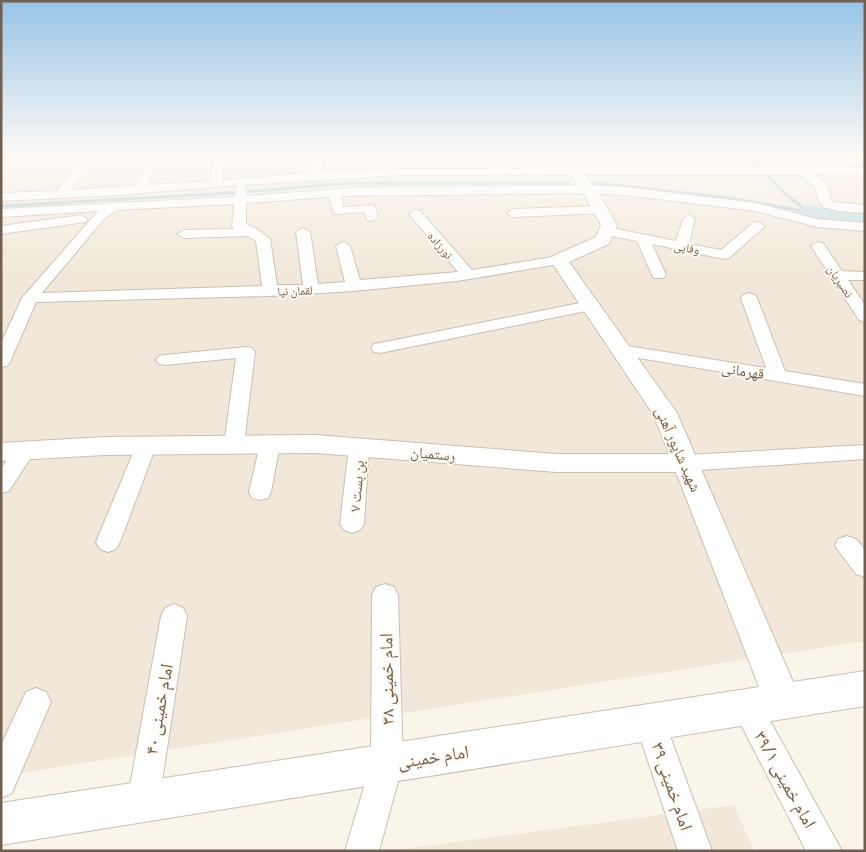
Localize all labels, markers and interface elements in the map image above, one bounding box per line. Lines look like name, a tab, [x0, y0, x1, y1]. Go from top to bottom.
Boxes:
street label: نورزاده	[426, 229, 456, 261]
street label: وفایی	[673, 238, 701, 258]
street label: نصیریان	[824, 262, 857, 301]
street label: لقمان نیا	[277, 282, 313, 299]
street label: قهرمانی	[720, 358, 766, 384]
street label: شهید شاپور آهنی	[650, 404, 706, 495]
street label: رستمیان	[410, 442, 457, 466]
street label: بن بست ۷	[345, 459, 369, 513]
street label: امام خمینی ۳۸	[374, 633, 400, 725]
street label: امام خمینی ۴۰	[139, 662, 179, 757]
street label: امام خمینی ۳۹/۱	[748, 726, 822, 833]
street label: امام خمینی	[396, 739, 471, 774]
street label: امام خمینی ۳۹	[646, 739, 698, 834]

